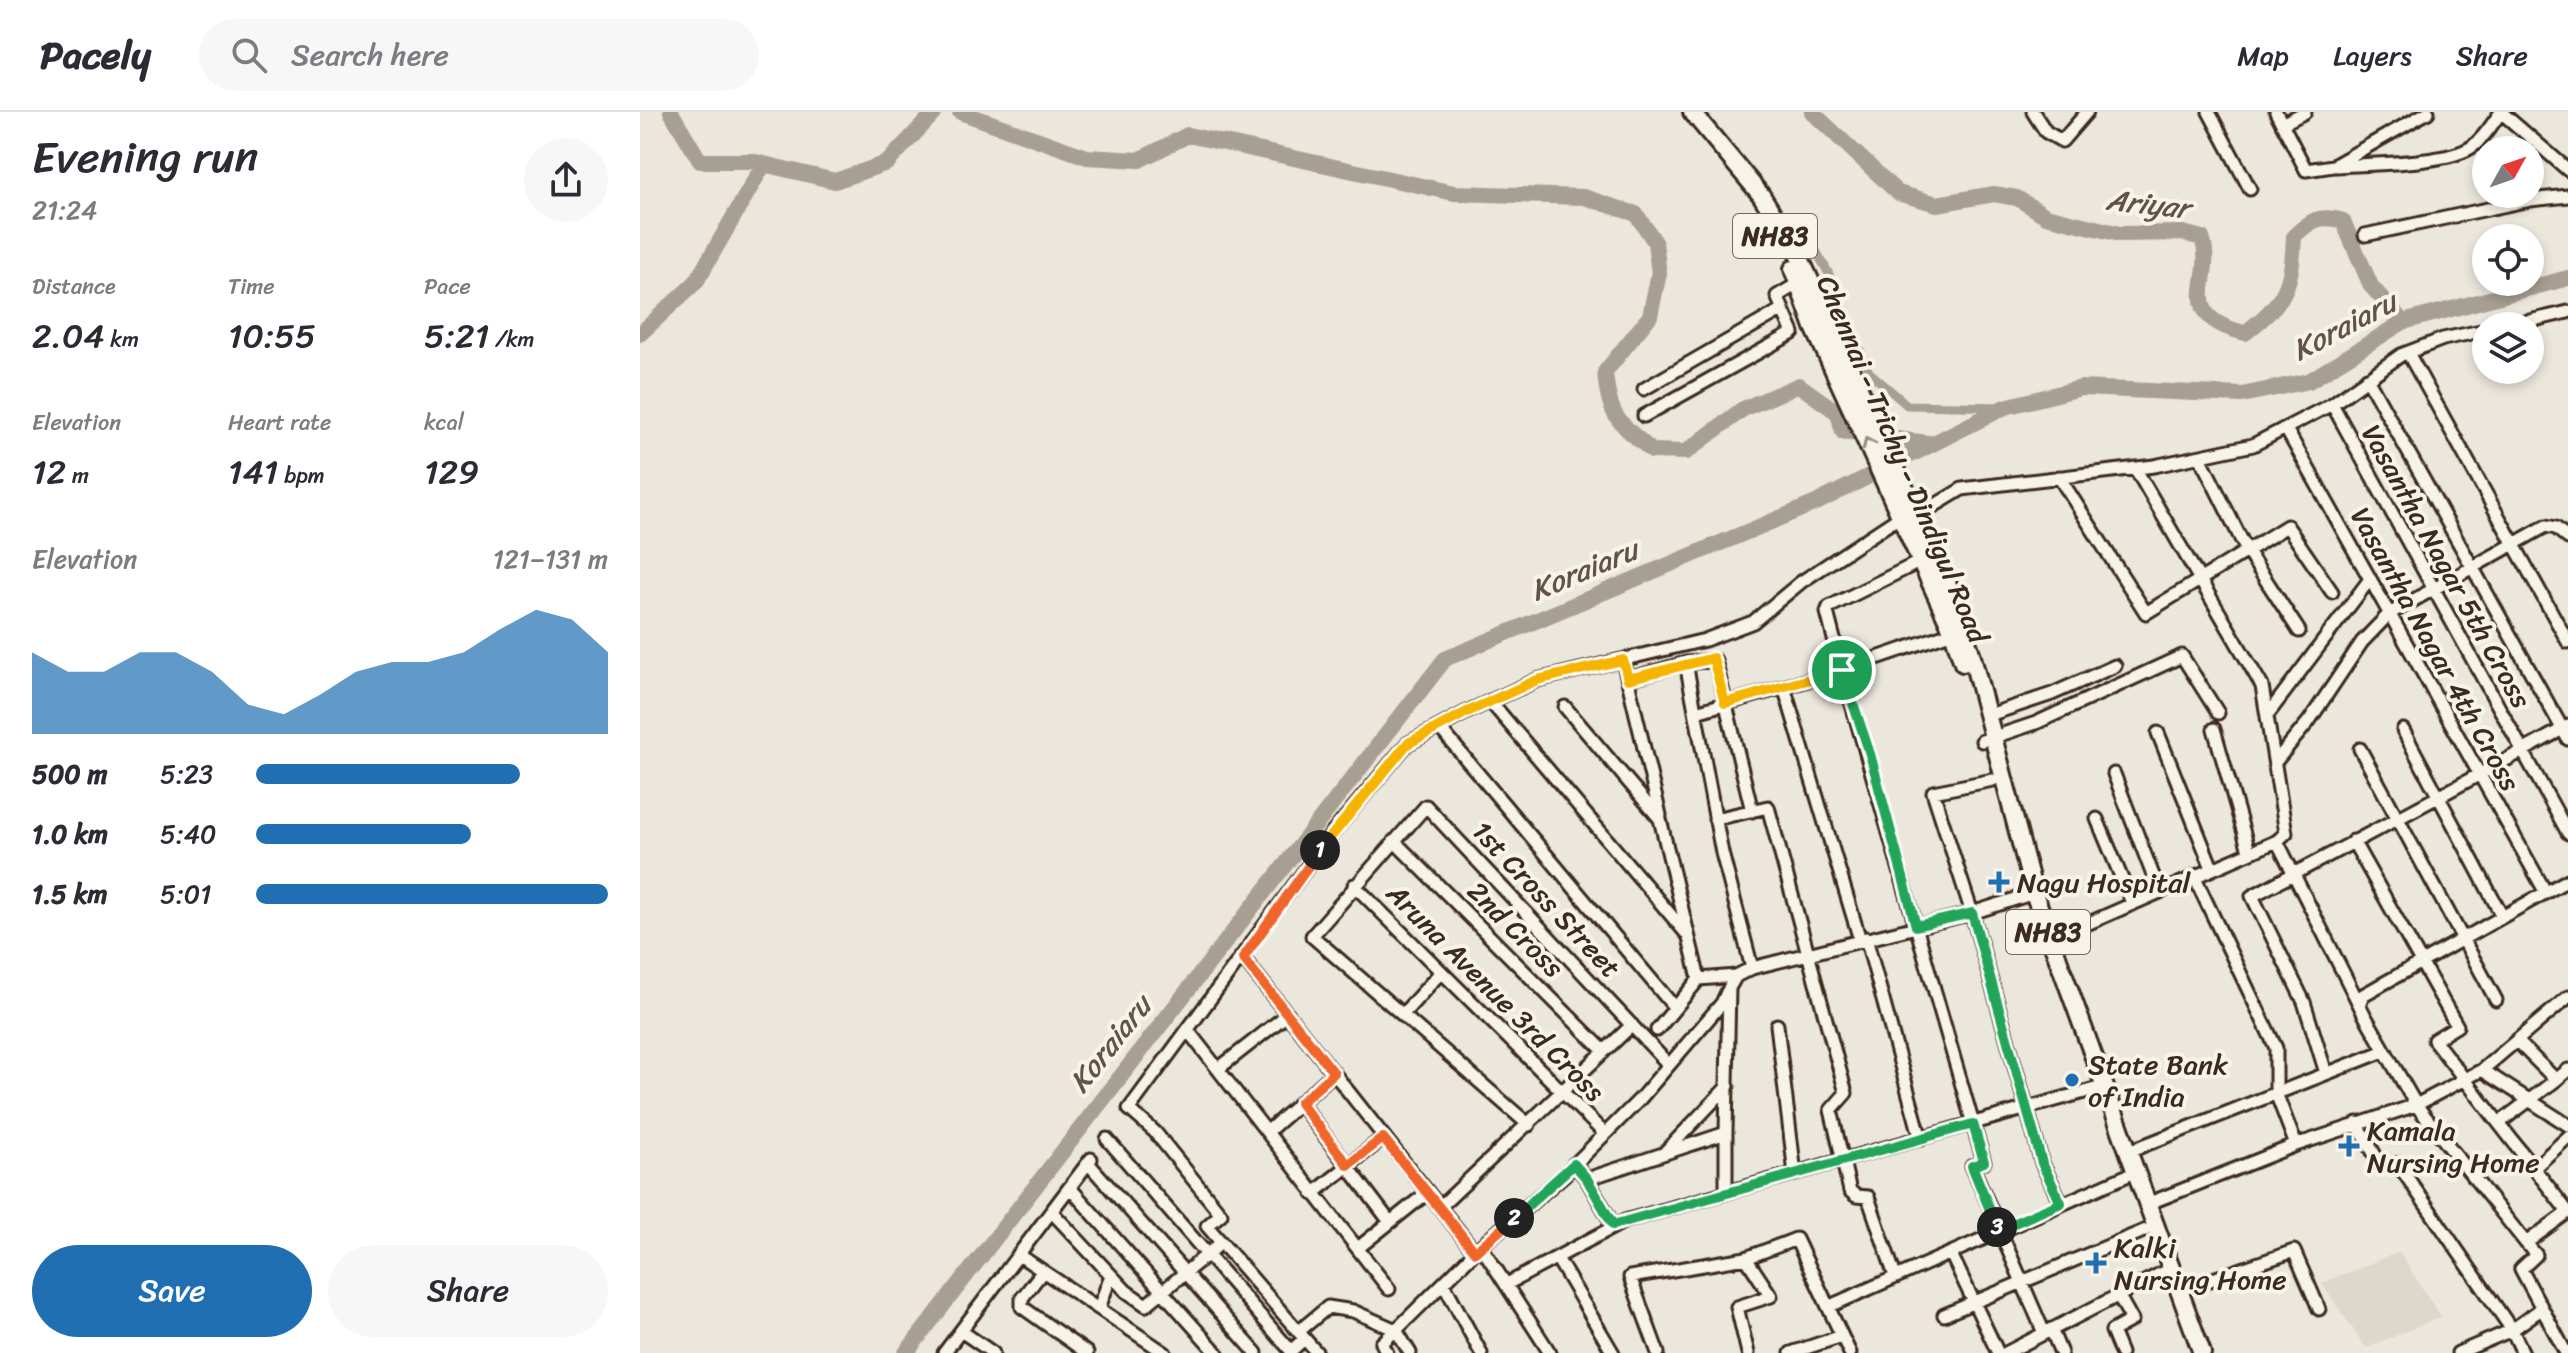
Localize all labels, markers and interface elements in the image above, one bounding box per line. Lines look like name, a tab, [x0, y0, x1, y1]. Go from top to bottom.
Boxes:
search box	[199, 19, 759, 91]
text: Pacely	[40, 22, 151, 89]
text: Search here	[291, 28, 449, 82]
text: Map	[2237, 31, 2289, 80]
text: Layers	[2333, 31, 2412, 80]
text: Share	[2456, 31, 2528, 80]
icon: search	[227, 33, 271, 77]
text: Evening run	[32, 118, 258, 196]
north arrow	[2472, 136, 2544, 208]
map controls	[2472, 136, 2544, 384]
button: share	[524, 138, 608, 222]
water label: Ariyar	[2103, 173, 2197, 236]
text: 21:24	[32, 187, 97, 233]
road number: NH83	[1733, 214, 1817, 258]
button: locate	[2472, 224, 2544, 296]
text: Distance	[32, 267, 116, 306]
text: Time	[228, 267, 275, 306]
text: Pace	[424, 267, 471, 306]
street label: Chennai - Trichy - Dindigul Road	[1803, 268, 2003, 653]
water label: Koraiaru	[2282, 274, 2410, 376]
text: 2.04	[32, 306, 105, 366]
text: 10:55	[228, 306, 316, 366]
text: 5:21	[424, 306, 489, 366]
button: layers	[2472, 312, 2544, 384]
text: km	[105, 320, 139, 359]
text: /km	[489, 320, 534, 359]
text: Elevation	[32, 403, 121, 442]
text: Heart rate	[228, 403, 331, 442]
text: kcal	[424, 403, 464, 442]
street label: Vasantha Nagar 5th Cross	[2348, 415, 2545, 718]
one-way arrow	[1861, 437, 1877, 452]
text: 12	[32, 442, 66, 502]
text: 141	[228, 442, 278, 502]
text: 129	[424, 442, 479, 502]
text: m	[66, 456, 89, 495]
text: bpm	[278, 456, 325, 495]
street label: Vasantha Nagar 4th Cross	[2337, 498, 2534, 801]
water label: Koraiaru	[1522, 522, 1650, 617]
text: Elevation	[32, 536, 137, 582]
text: 121–131 m	[493, 536, 608, 582]
pin	[1808, 636, 1876, 704]
icon: arrive	[1820, 648, 1864, 692]
text: 500 m	[32, 751, 107, 797]
text: 5:23	[160, 751, 213, 797]
street label: 1st Cross Street	[1460, 809, 1633, 990]
text: 1.0 km	[32, 811, 108, 857]
text: 5:40	[160, 811, 216, 857]
pin: 1	[1300, 830, 1340, 870]
text: 1	[1315, 830, 1325, 869]
place label: Nagu Hospital	[2017, 858, 2191, 907]
street label: 2nd Cross	[1455, 869, 1576, 990]
street label: Aruna Avenue 3rd Cross	[1374, 870, 1617, 1114]
text: 1.5 km	[32, 871, 107, 917]
text: 5:01	[160, 871, 211, 917]
marker: Nagu Hospital	[1988, 871, 2010, 893]
road number: NH83	[2006, 910, 2090, 954]
water label: Koraiaru	[1054, 980, 1168, 1105]
place label: State Bank of India	[2088, 1040, 2228, 1121]
marker: State Bank of India	[2063, 1071, 2081, 1089]
place label: Kamala Nursing Home	[2367, 1106, 2540, 1187]
marker: Kamala Nursing Home	[2338, 1135, 2360, 1157]
pin: 2	[1494, 1198, 1534, 1238]
text: 2	[1508, 1198, 1520, 1237]
pin: 3	[1977, 1207, 2017, 1247]
text: 3	[1991, 1207, 2003, 1246]
place label: Kalki Nursing Home	[2114, 1223, 2287, 1304]
button: Save	[32, 1245, 312, 1337]
button: Share	[328, 1245, 608, 1337]
marker: Kalki Nursing Home	[2085, 1252, 2107, 1274]

